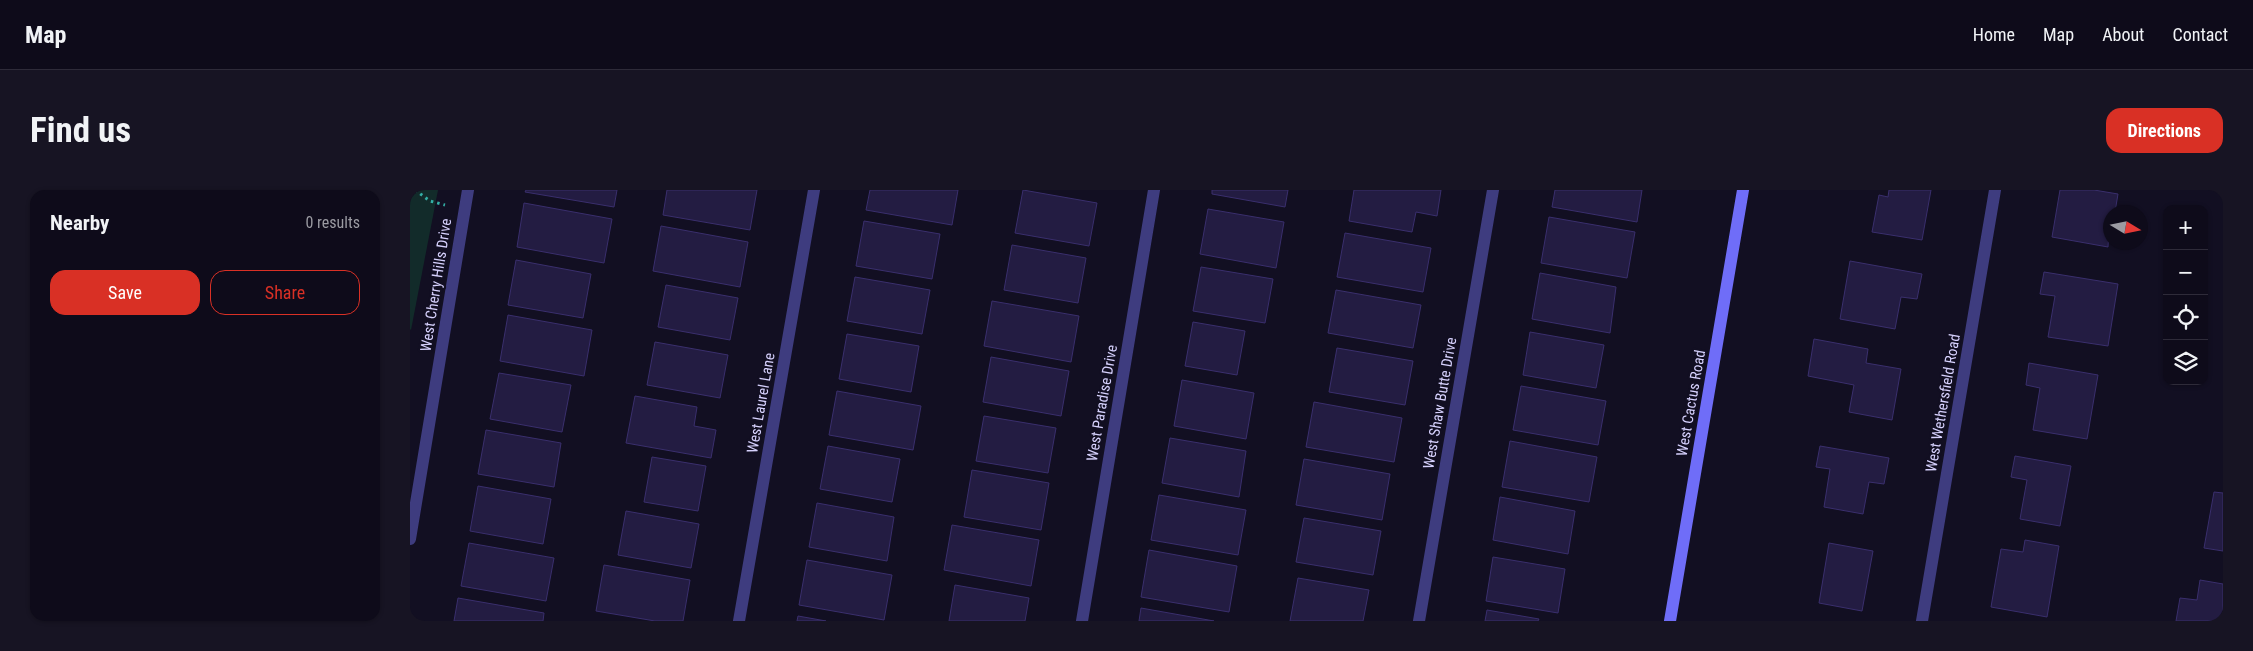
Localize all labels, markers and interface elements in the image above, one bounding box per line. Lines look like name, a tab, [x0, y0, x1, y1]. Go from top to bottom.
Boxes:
text: Map	[25, 21, 66, 49]
text: Home	[1973, 24, 2015, 45]
text: Map	[2043, 24, 2074, 45]
text: About	[2102, 24, 2144, 45]
text: Contact	[2172, 24, 2228, 45]
button: Directions	[2106, 108, 2223, 153]
text: Find us	[30, 110, 131, 151]
north arrow	[2103, 205, 2148, 250]
map controls	[2163, 205, 2208, 385]
button: +	[2163, 205, 2208, 250]
text: Nearby	[50, 211, 109, 235]
text: 0 results	[305, 213, 360, 232]
street label: West Cherry Hills Drive	[417, 217, 455, 353]
button: −	[2163, 250, 2208, 295]
button: Save	[50, 270, 200, 315]
button: Share	[210, 270, 360, 315]
button: locate	[2163, 295, 2208, 340]
street label: West Wethersfield Road	[1922, 332, 1964, 474]
street label: West Shaw Butte Drive	[1420, 336, 1460, 470]
button: layers	[2163, 340, 2208, 385]
street label: West Paradise Drive	[1083, 343, 1121, 463]
street label: West Cactus Road	[1673, 348, 1709, 458]
street label: West Laurel Lane	[743, 351, 779, 455]

